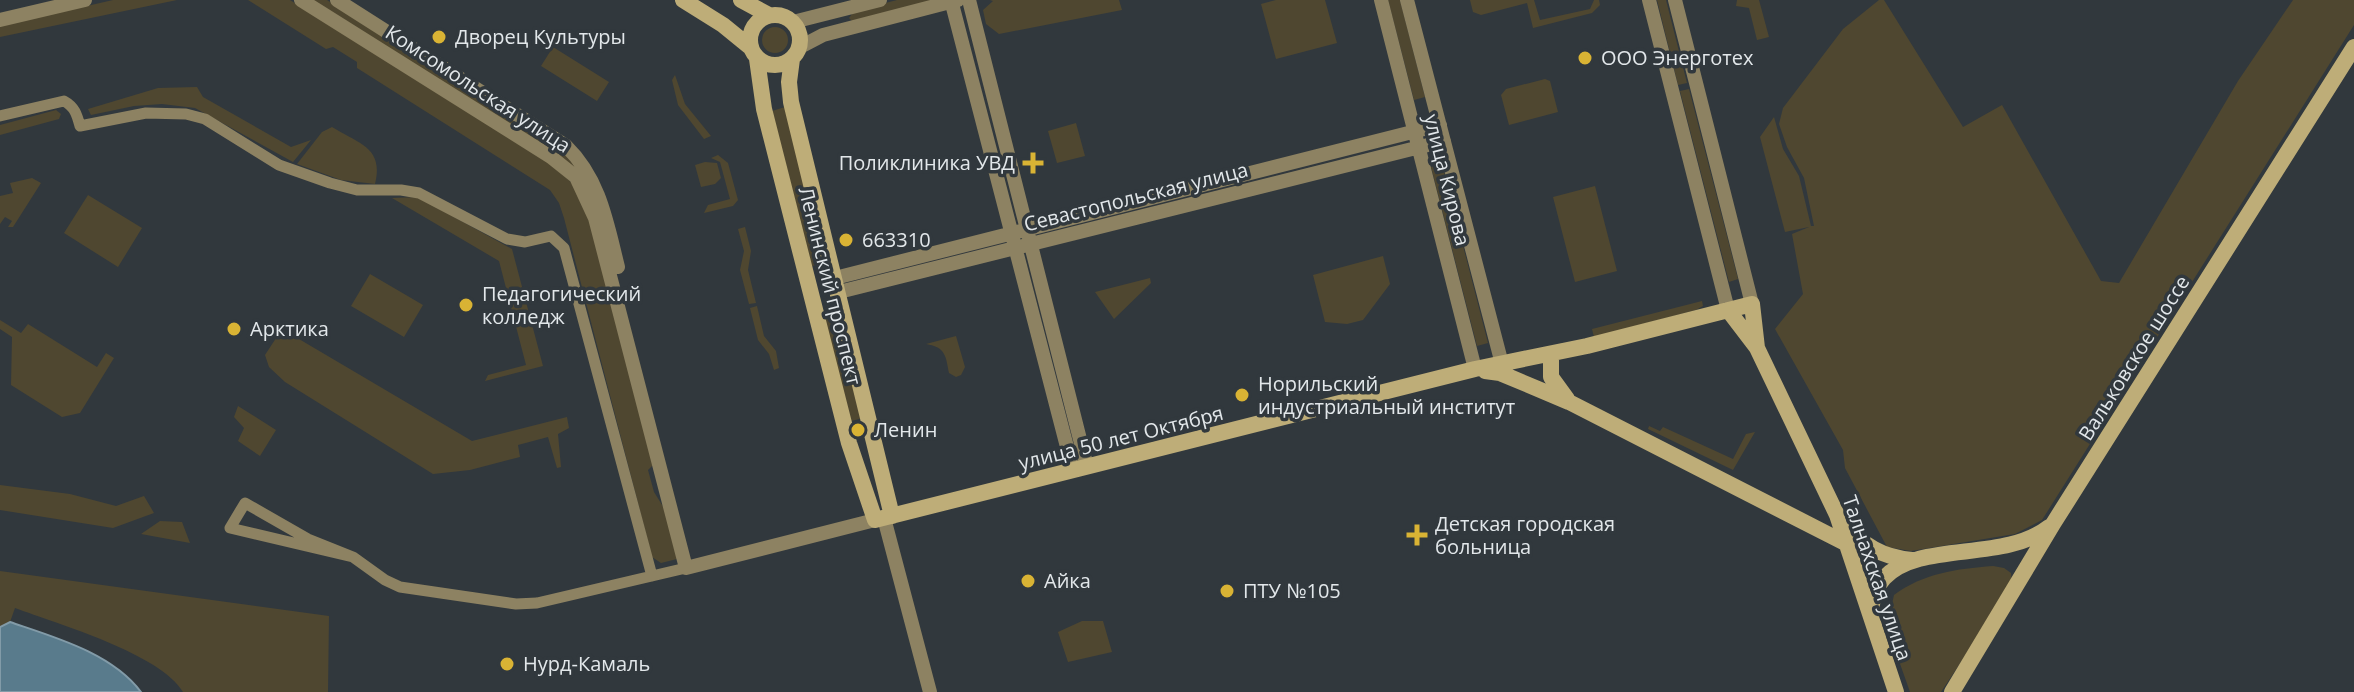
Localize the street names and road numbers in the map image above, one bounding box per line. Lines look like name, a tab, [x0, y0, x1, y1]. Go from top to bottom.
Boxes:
street label: Комсомольская улица	[381, 19, 576, 159]
street label: улица Кирова	[1418, 111, 1477, 249]
street label: Севастопольская улица	[1021, 156, 1251, 237]
street label: Ленинский проспект	[793, 184, 868, 388]
street label: Вальковское шоссе	[2072, 270, 2195, 445]
street label: улица 50 лет Октября	[1016, 399, 1226, 476]
street label: Талнахская улица	[1837, 492, 1918, 664]

